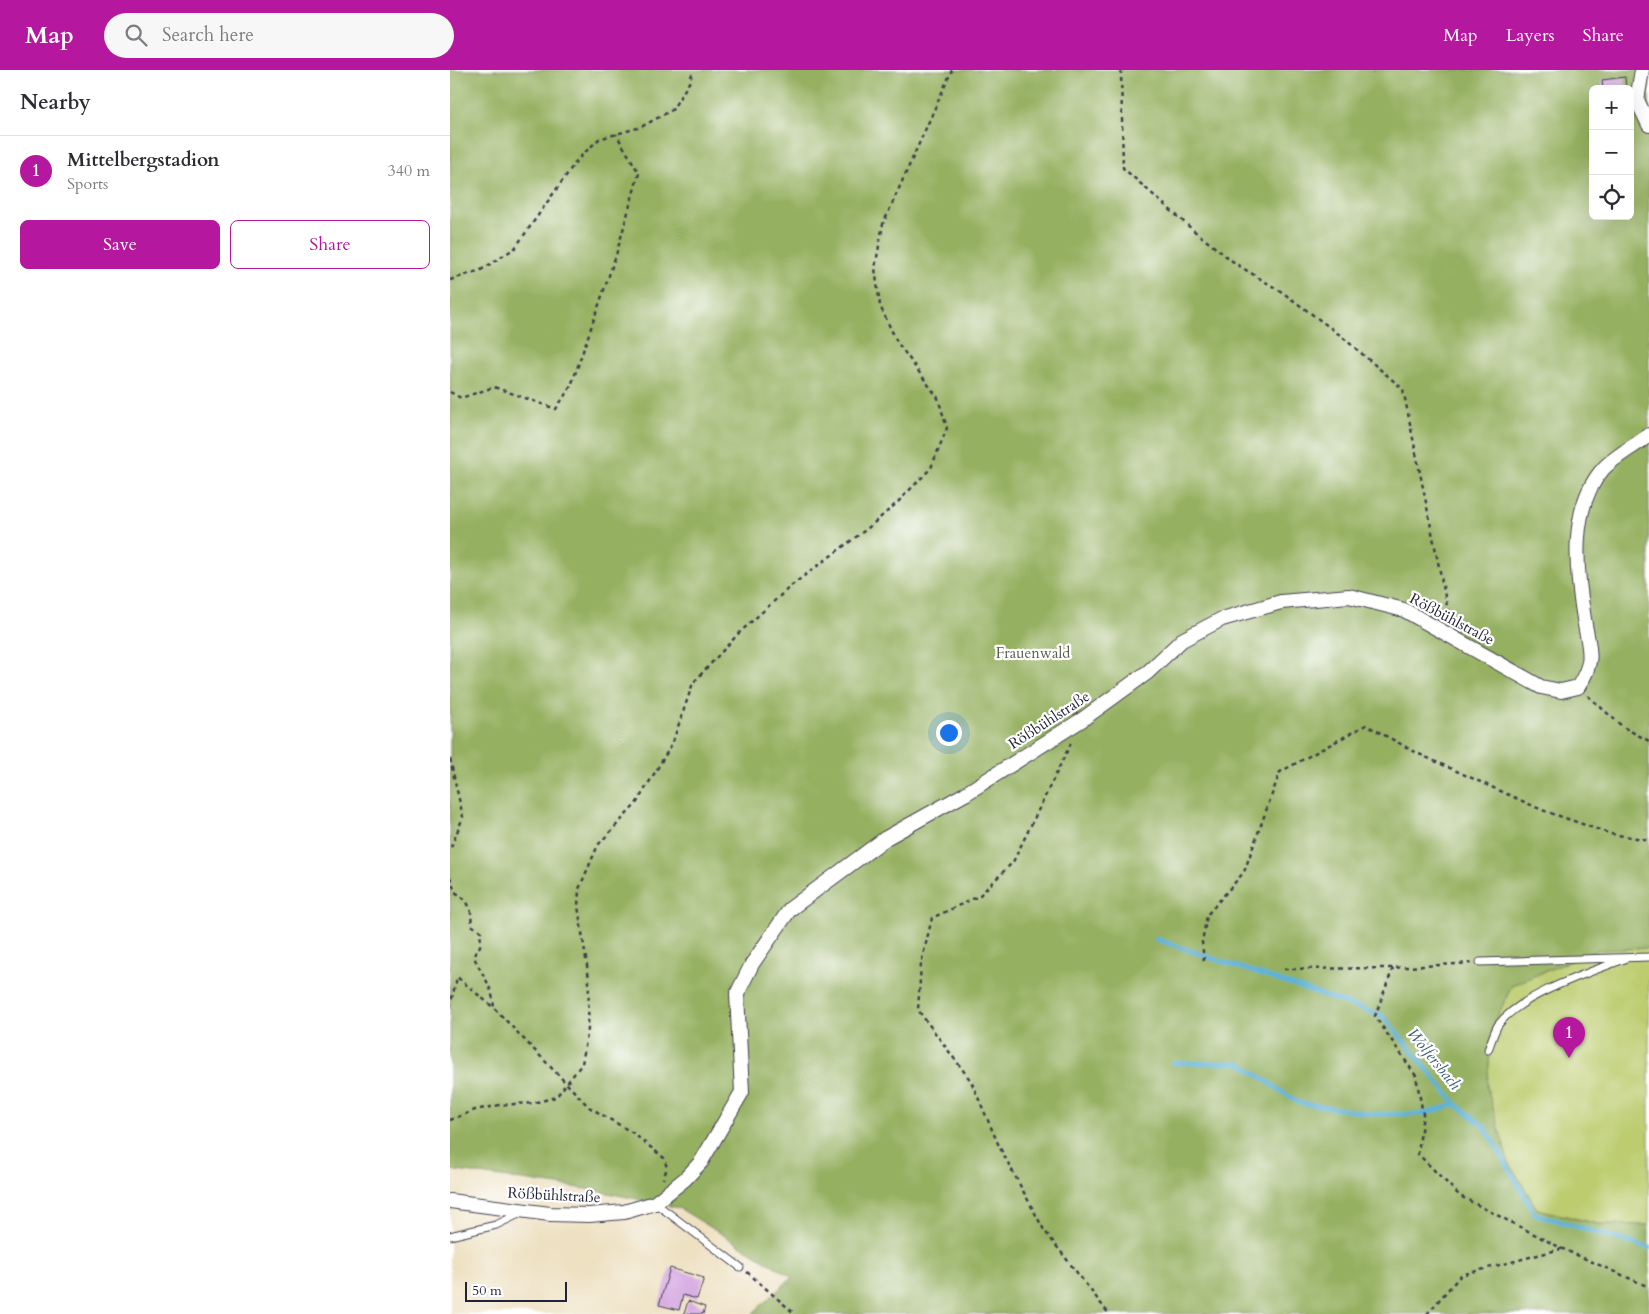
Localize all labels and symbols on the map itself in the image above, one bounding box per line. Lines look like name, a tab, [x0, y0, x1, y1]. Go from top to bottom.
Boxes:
street label: Rößbühlstraße	[1406, 588, 1498, 650]
park label: Frauenwald	[996, 643, 1070, 663]
street label: Rößbühlstraße	[1004, 686, 1094, 754]
your location	[936, 720, 962, 746]
pin: 1	[1553, 1017, 1585, 1058]
water label: Wolfersbach	[1402, 1023, 1466, 1095]
street label: Rößbühlstraße	[507, 1183, 601, 1207]
scale bar	[465, 1279, 568, 1302]

